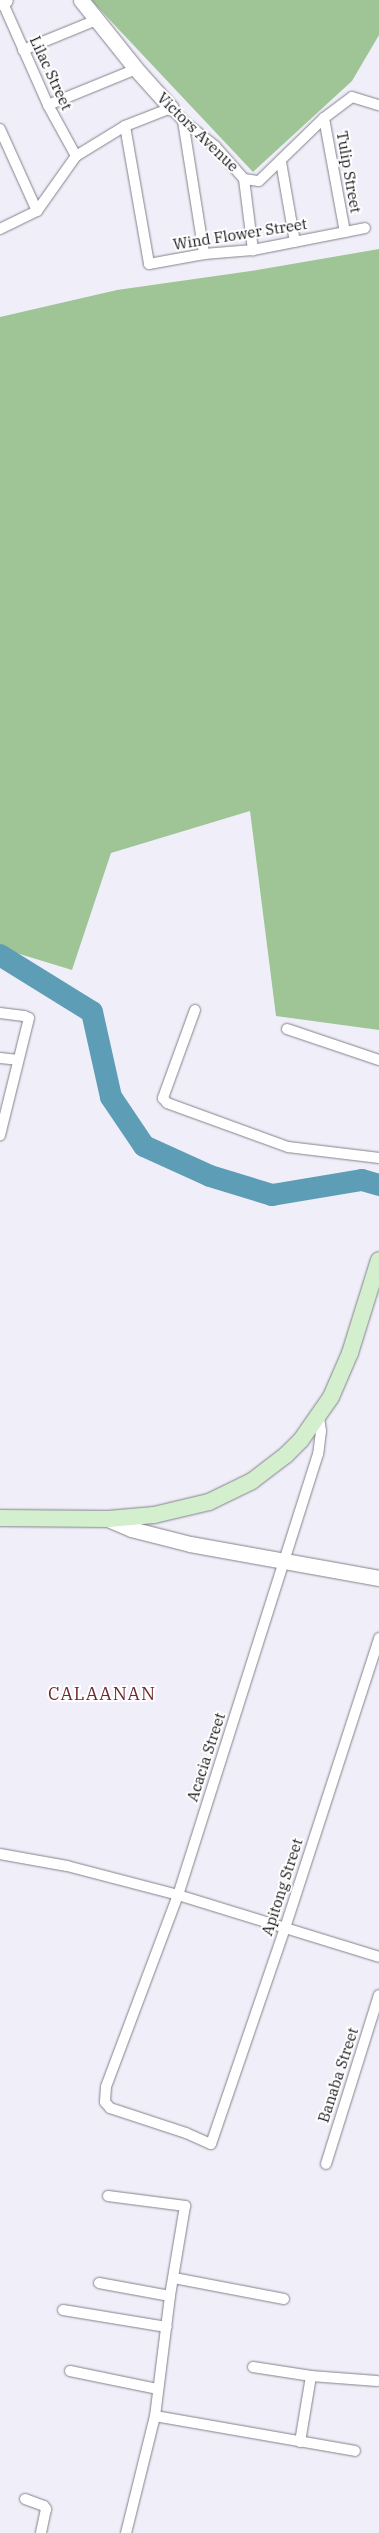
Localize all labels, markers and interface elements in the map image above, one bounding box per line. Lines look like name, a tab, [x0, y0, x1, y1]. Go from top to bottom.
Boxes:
street label: Lilac Street	[26, 33, 76, 113]
street label: Victors Avenue	[154, 89, 242, 175]
street label: Tulip Street	[333, 130, 365, 214]
street label: Wind Flower Street	[172, 215, 308, 253]
district label: CALAANAN	[47, 1683, 157, 1705]
street label: Acacia Street	[183, 1710, 229, 1804]
street label: Apitong Street	[258, 1836, 306, 1938]
street label: Banaba Street	[314, 2025, 362, 2125]

